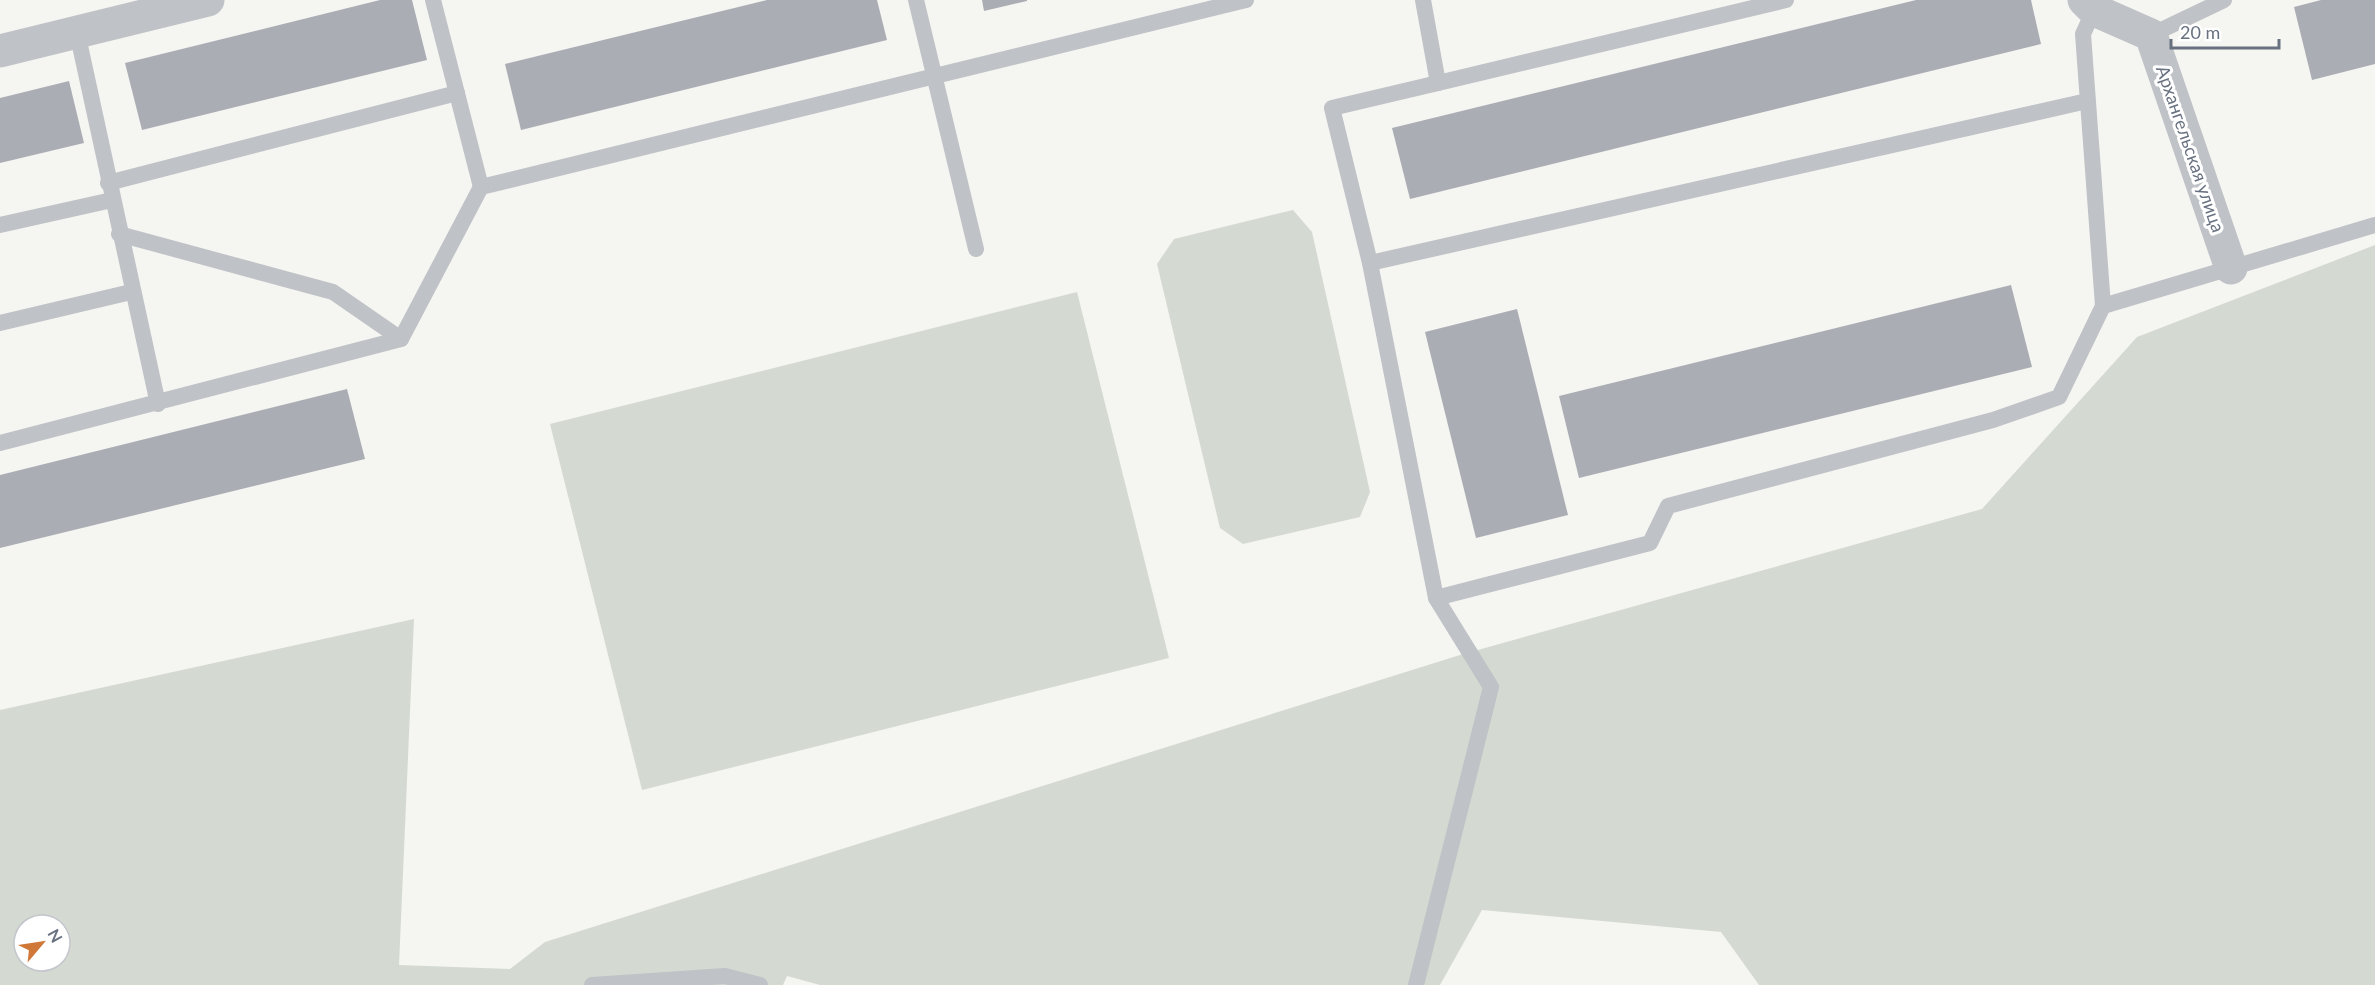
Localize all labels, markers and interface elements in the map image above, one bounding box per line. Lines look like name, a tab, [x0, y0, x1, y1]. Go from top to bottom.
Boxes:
scale bar	[2171, 12, 2279, 50]
text: 20 m	[2180, 21, 2220, 43]
street label: Архангельская улица	[2152, 62, 2230, 235]
north arrow	[12, 913, 72, 973]
text: N	[44, 925, 67, 945]

